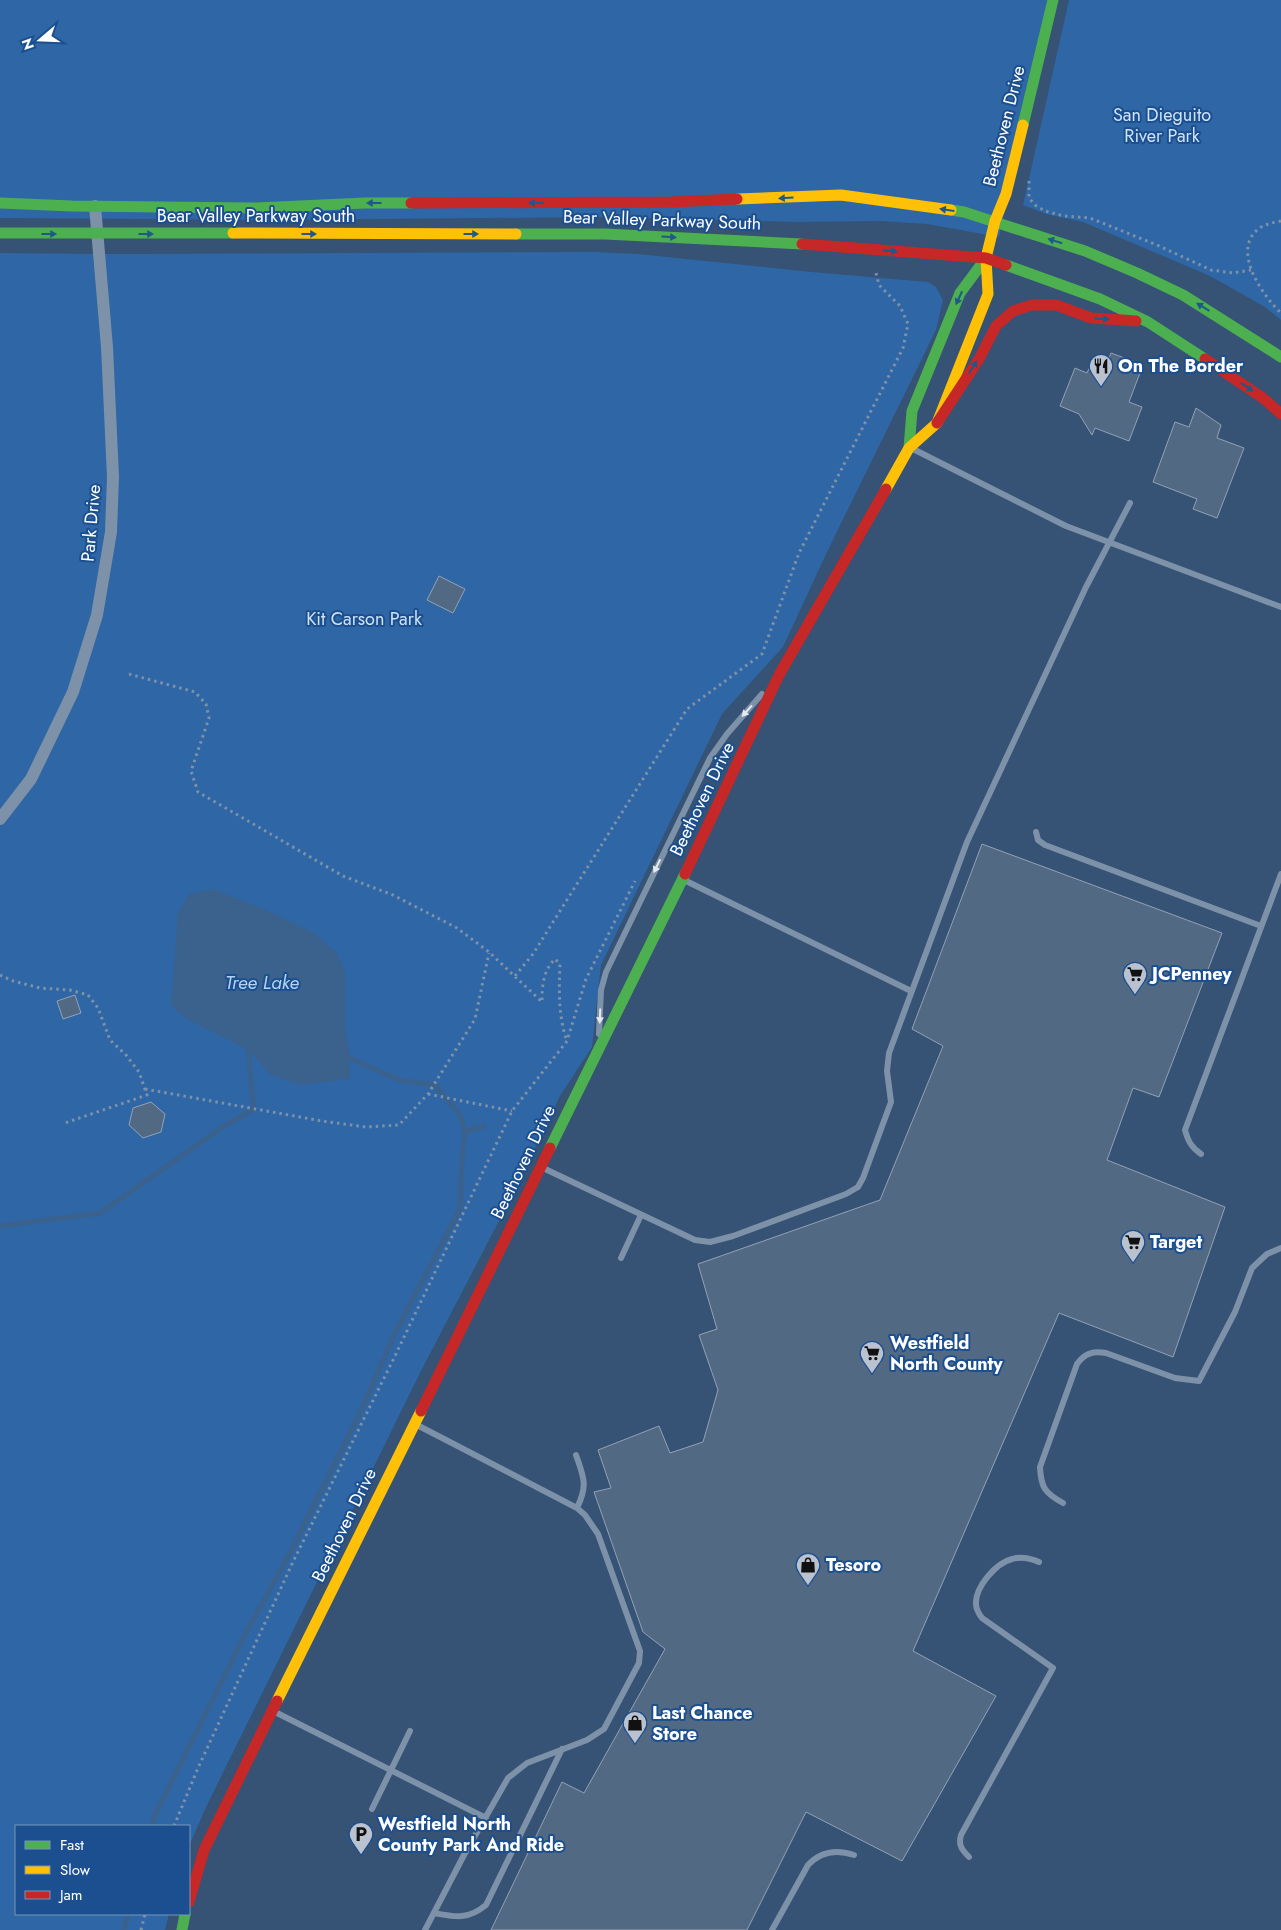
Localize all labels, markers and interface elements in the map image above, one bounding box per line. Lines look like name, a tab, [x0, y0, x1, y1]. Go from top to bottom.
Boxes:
north arrow	[15, 15, 65, 65]
text: N	[16, 36, 39, 53]
street label: Beethoven Drive	[976, 63, 1032, 189]
park label: San Dieguito River Park	[1113, 102, 1211, 149]
one-way arrow	[778, 194, 794, 202]
one-way arrow	[365, 199, 381, 207]
one-way arrow	[528, 199, 544, 207]
street label: Bear Valley Parkway South	[157, 203, 355, 229]
street label: Bear Valley Parkway South	[562, 204, 762, 236]
one-way arrow	[939, 205, 955, 213]
one-way arrow	[41, 230, 57, 238]
one-way arrow	[139, 230, 155, 238]
one-way arrow	[301, 230, 317, 238]
one-way arrow	[464, 230, 480, 238]
one-way arrow	[661, 233, 677, 241]
one-way arrow	[1047, 236, 1062, 244]
one-way arrow	[882, 247, 898, 255]
one-way arrow	[954, 291, 962, 305]
one-way arrow	[1196, 302, 1209, 312]
one-way arrow	[1095, 315, 1111, 323]
restaurant icon: On The Border	[1088, 353, 1114, 387]
place label: On The Border	[1118, 353, 1244, 379]
one-way arrow	[968, 361, 978, 374]
one-way arrow	[1240, 382, 1254, 392]
street label: Park Drive	[75, 483, 107, 563]
park label: Kit Carson Park	[306, 606, 422, 632]
one-way arrow	[741, 705, 753, 717]
street label: Beethoven Drive	[663, 738, 741, 860]
one-way arrow	[653, 859, 661, 873]
supermarket icon: JCPenney	[1122, 961, 1148, 995]
place label: JCPenney	[1149, 961, 1232, 987]
water label: Tree Lake	[225, 969, 299, 996]
one-way arrow	[596, 1008, 604, 1024]
street label: Beethoven Drive	[484, 1101, 562, 1223]
supermarket icon: Target	[1120, 1229, 1146, 1263]
place label: Target	[1150, 1229, 1202, 1255]
place label: Westfield North County	[890, 1330, 1003, 1377]
supermarket icon: Westfield North County	[859, 1340, 885, 1374]
street label: Beethoven Drive	[305, 1464, 383, 1586]
shop icon: Tesoro	[795, 1552, 821, 1586]
place label: Tesoro	[826, 1552, 882, 1578]
place label: Last Chance Store	[652, 1700, 753, 1747]
shop icon: Last Chance Store	[622, 1710, 648, 1744]
place label: Westfield North County Park And Ride	[378, 1811, 564, 1858]
parking icon: Westfield North County Park And Ride	[348, 1821, 374, 1855]
legend	[15, 1825, 190, 1915]
text: Fast	[60, 1834, 84, 1856]
text: Slow	[60, 1859, 91, 1881]
text: Jam	[58, 1884, 83, 1906]

